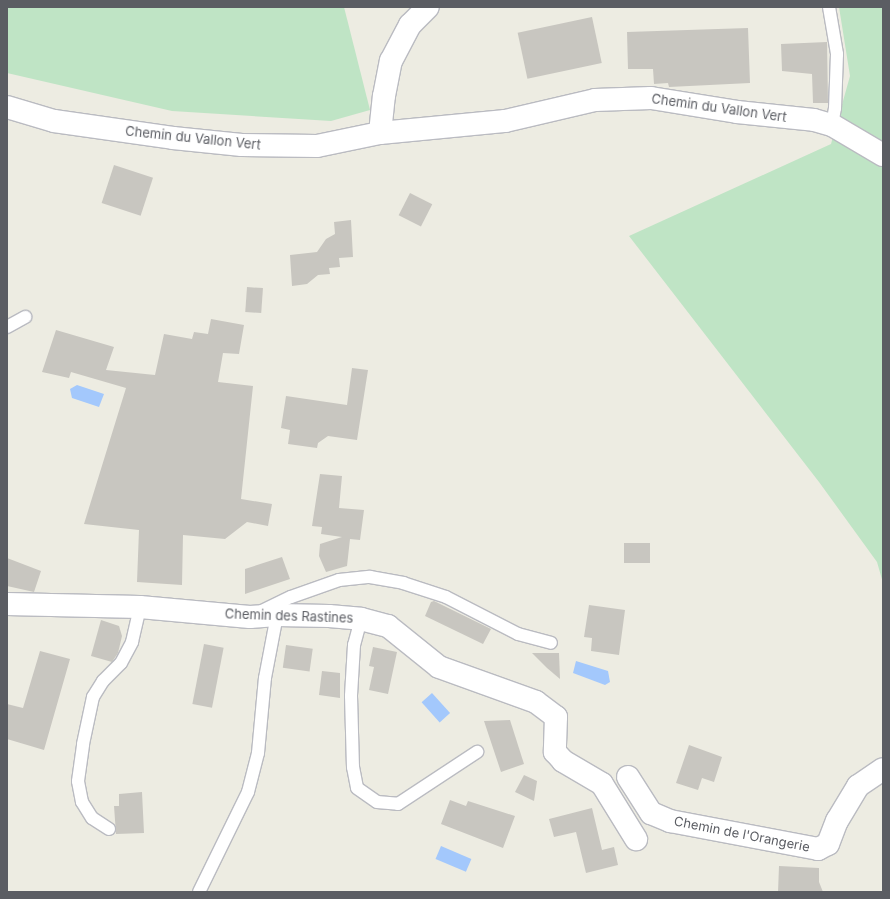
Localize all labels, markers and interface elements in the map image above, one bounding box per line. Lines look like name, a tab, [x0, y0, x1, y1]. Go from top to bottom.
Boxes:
street label: Chemin du Vallon Vert	[650, 91, 788, 125]
street label: Chemin du Vallon Vert	[124, 123, 262, 153]
street label: Chemin des Rastines	[224, 606, 354, 626]
street label: Chemin de l'Orangerie	[673, 813, 811, 855]

